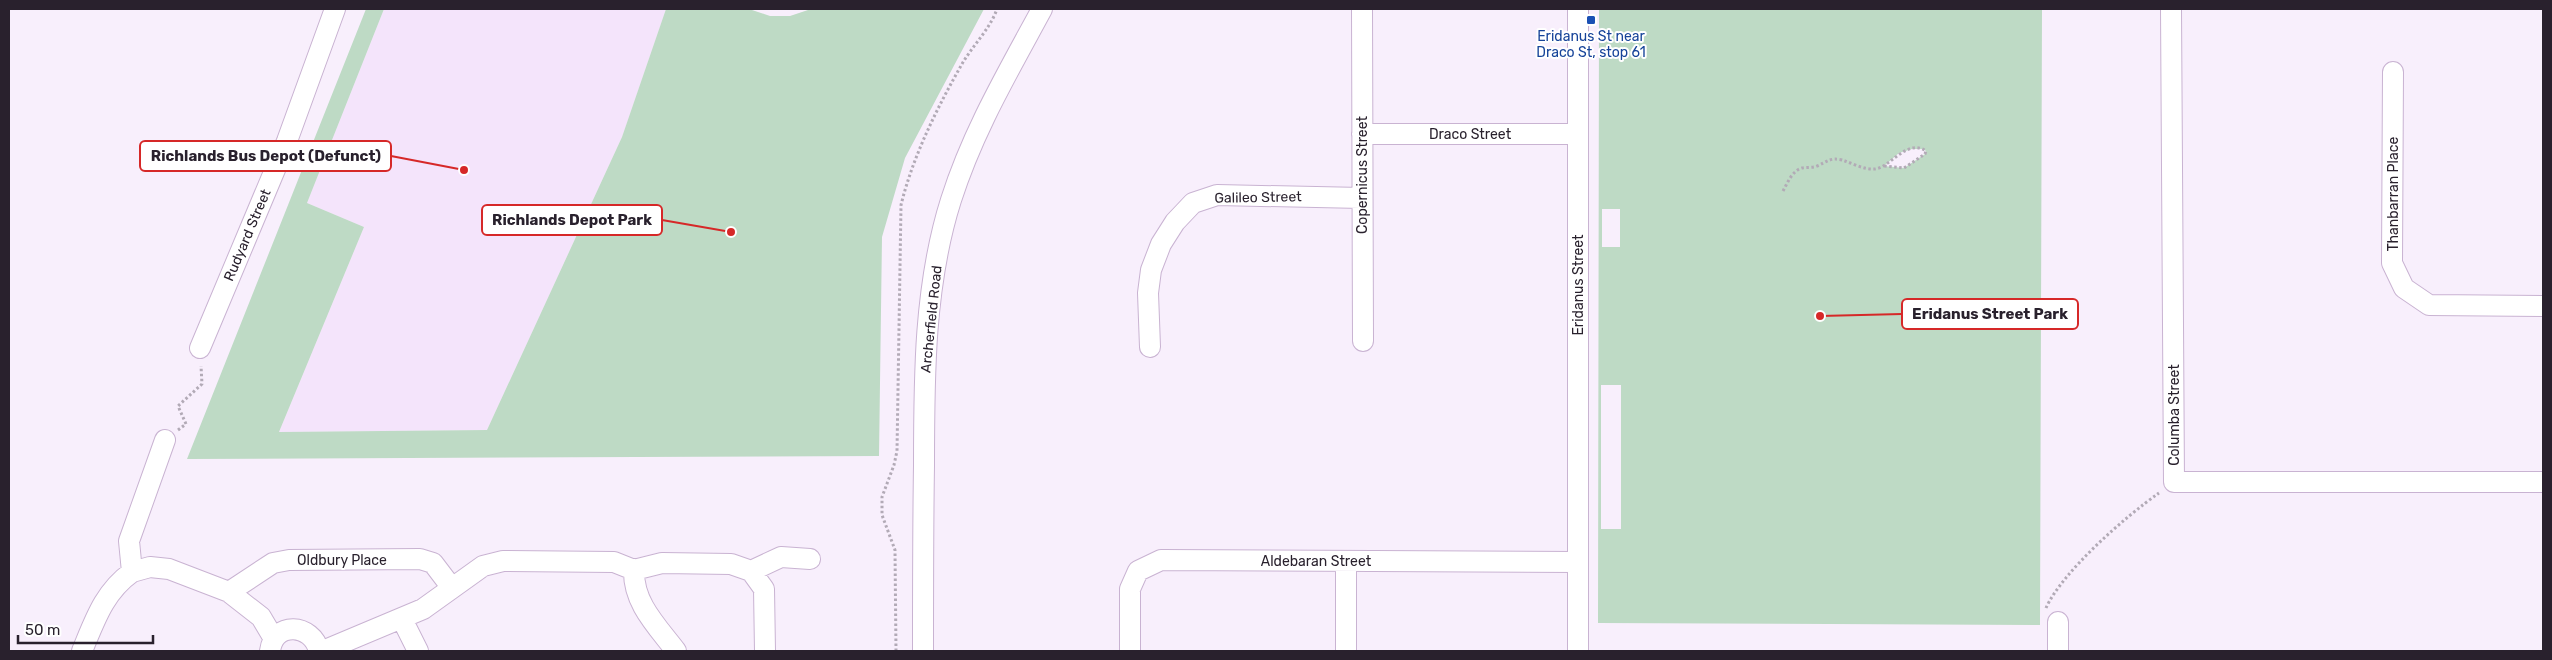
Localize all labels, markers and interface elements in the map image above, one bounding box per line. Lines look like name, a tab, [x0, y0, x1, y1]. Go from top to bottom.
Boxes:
marker: Eridanus St near Draco St, stop 61	[1585, 14, 1597, 26]
place label: Eridanus St near Draco St, stop 61	[1536, 28, 1646, 61]
street label: Copernicus Street	[1354, 116, 1371, 234]
street label: Draco Street	[1429, 126, 1512, 143]
street label: Thanbarran Place	[2385, 137, 2402, 251]
callout: Richlands Bus Depot (Defunct)	[140, 141, 391, 171]
text: Richlands Bus Depot (Defunct)	[151, 147, 381, 165]
street label: Rudyard Street	[220, 186, 275, 284]
street label: Galileo Street	[1214, 188, 1302, 207]
callout: Richlands Depot Park	[482, 205, 662, 235]
text: Richlands Depot Park	[492, 211, 652, 229]
street label: Eridanus Street	[1570, 234, 1587, 336]
street label: Archerfield Road	[917, 265, 946, 374]
callout: Eridanus Street Park	[1902, 299, 2078, 329]
text: Eridanus Street Park	[1912, 305, 2068, 323]
street label: Columba Street	[2166, 364, 2183, 466]
street label: Oldbury Place	[297, 552, 387, 569]
street label: Aldebaran Street	[1261, 553, 1372, 570]
scale bar	[18, 612, 152, 644]
text: 50 m	[25, 621, 60, 639]

